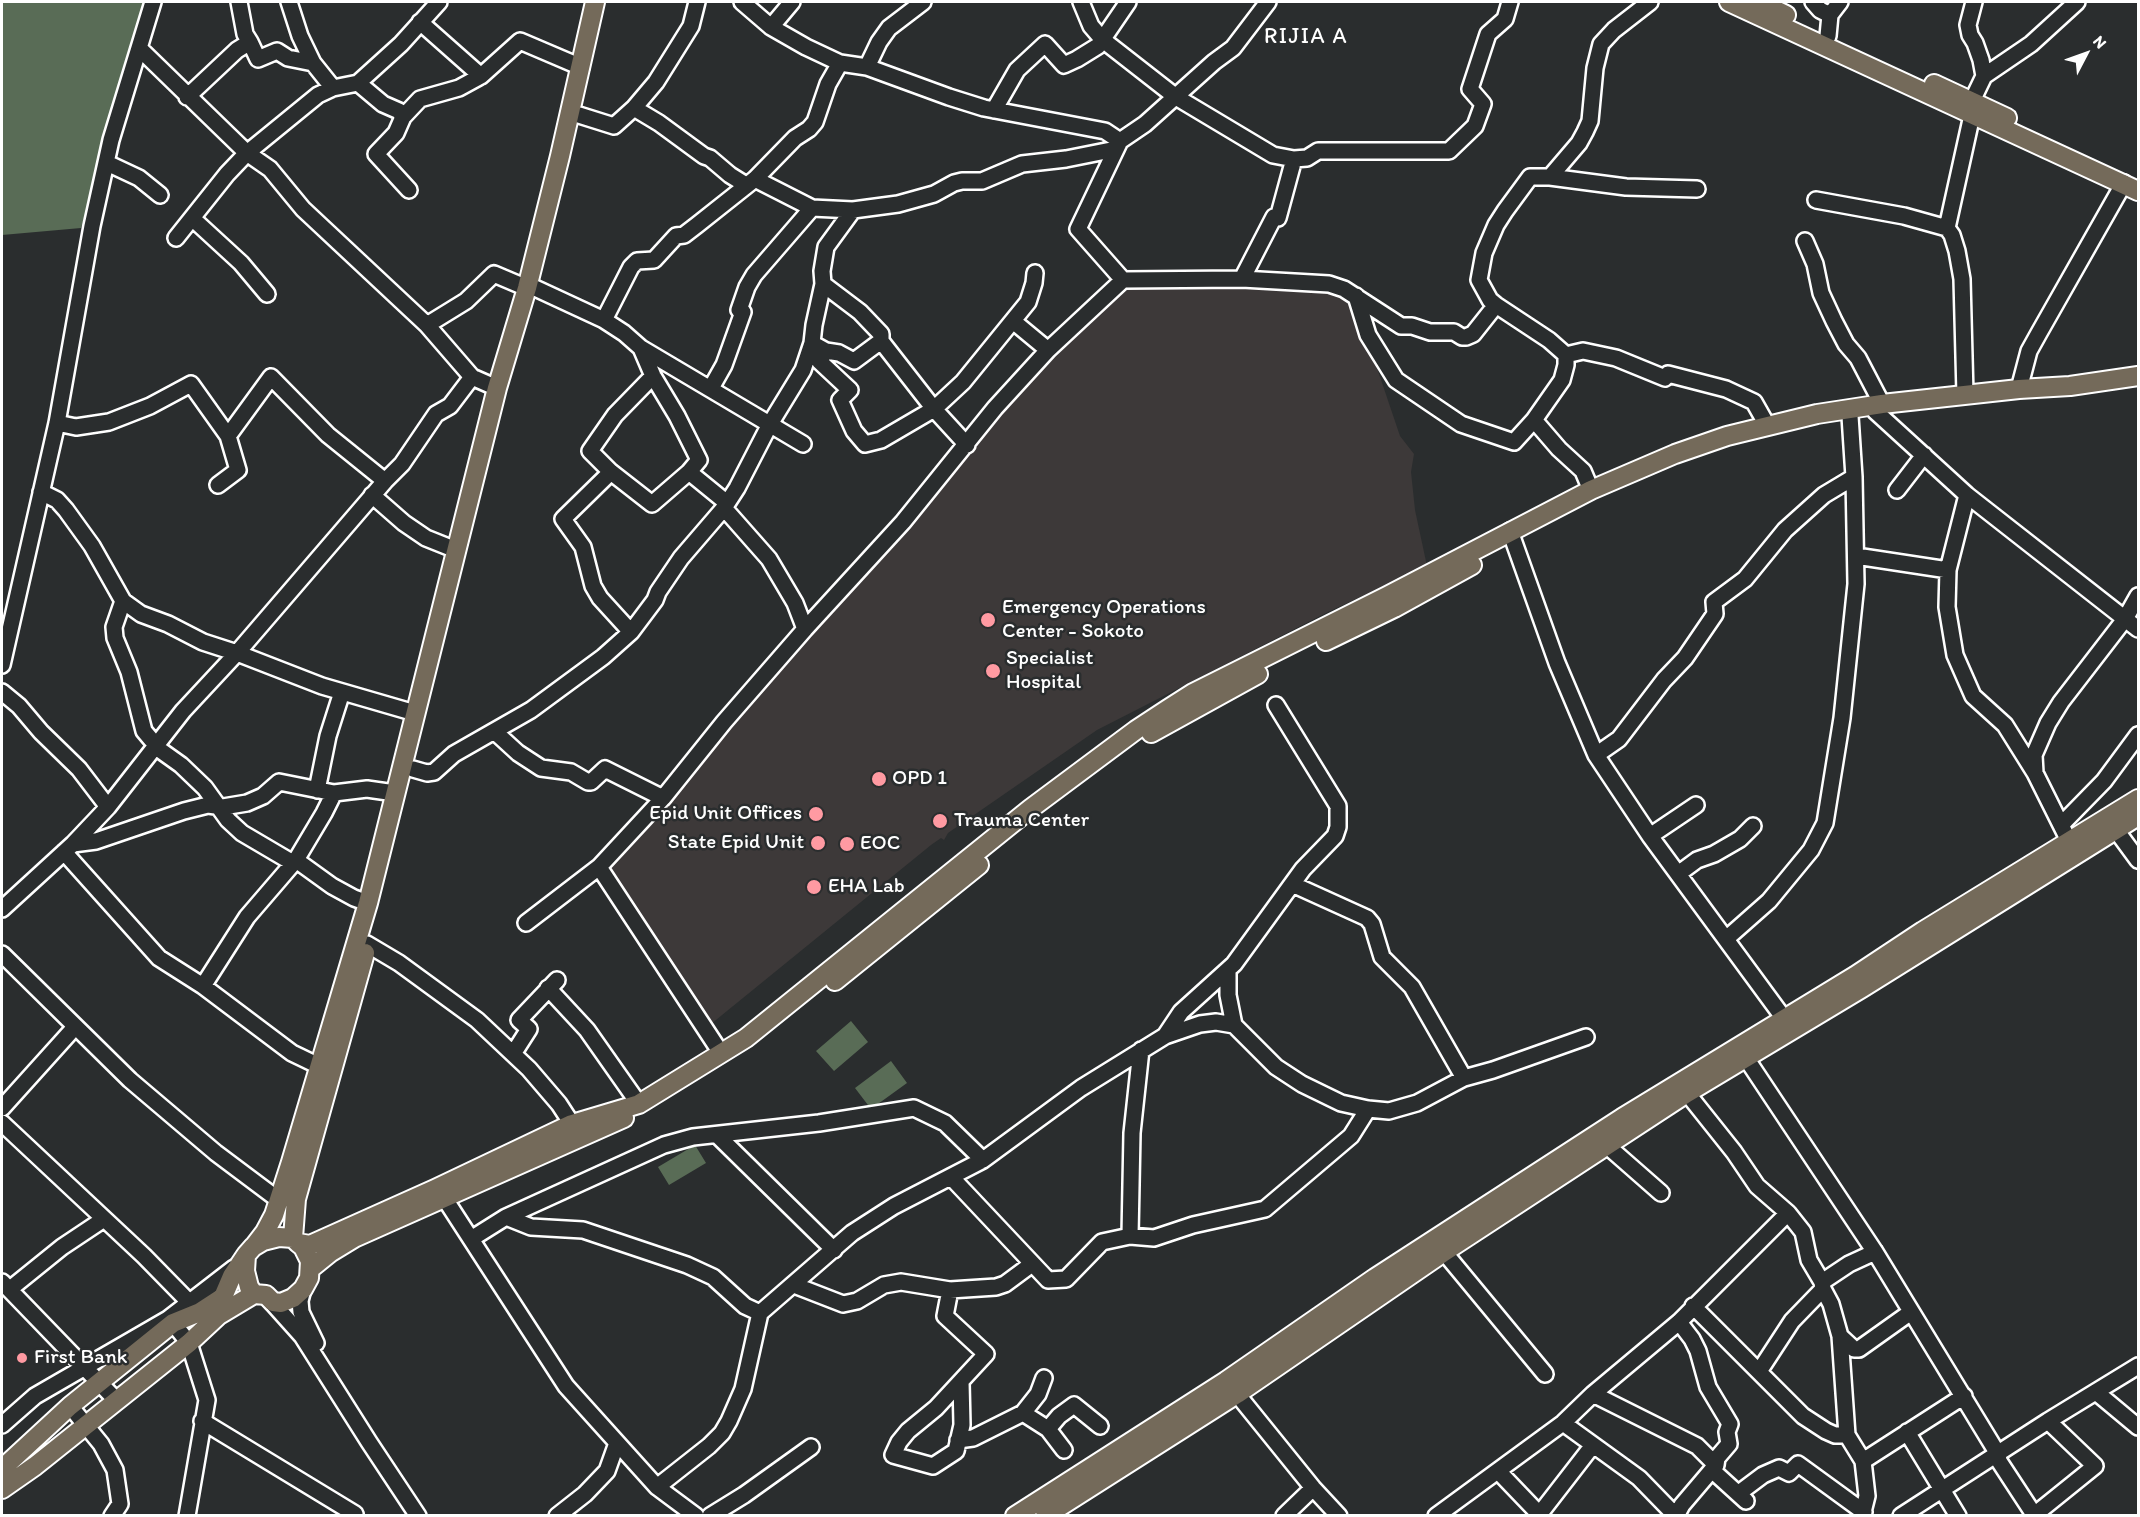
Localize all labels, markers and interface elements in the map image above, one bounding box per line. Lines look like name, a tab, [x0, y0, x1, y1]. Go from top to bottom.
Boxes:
district label: RIJIA A	[1266, 24, 1346, 50]
north arrow	[2056, 24, 2116, 84]
text: N	[2089, 32, 2111, 52]
place label: Emergency Operations Center - Sokoto	[1002, 595, 1206, 645]
marker: Emergency Operations Center - Sokoto	[979, 611, 997, 629]
place label: Specialist Hospital	[1006, 646, 1093, 696]
marker: Specialist Hospital	[984, 662, 1002, 680]
place label: OPD 1	[892, 766, 947, 792]
marker: OPD 1	[870, 770, 888, 788]
place label: Epid Unit Offices	[649, 801, 802, 827]
marker: Epid Unit Offices	[807, 805, 825, 823]
place label: Trauma Center	[954, 808, 1089, 834]
marker: Trauma Center	[931, 812, 949, 830]
place label: State Epid Unit	[668, 830, 804, 856]
place label: EOC	[860, 831, 900, 857]
marker: State Epid Unit	[809, 834, 827, 852]
marker: EOC	[838, 835, 856, 853]
place label: EHA Lab	[828, 874, 905, 900]
marker: EHA Lab	[805, 878, 823, 896]
place label: First Bank	[34, 1345, 128, 1371]
marker: First Bank	[15, 1351, 29, 1365]

